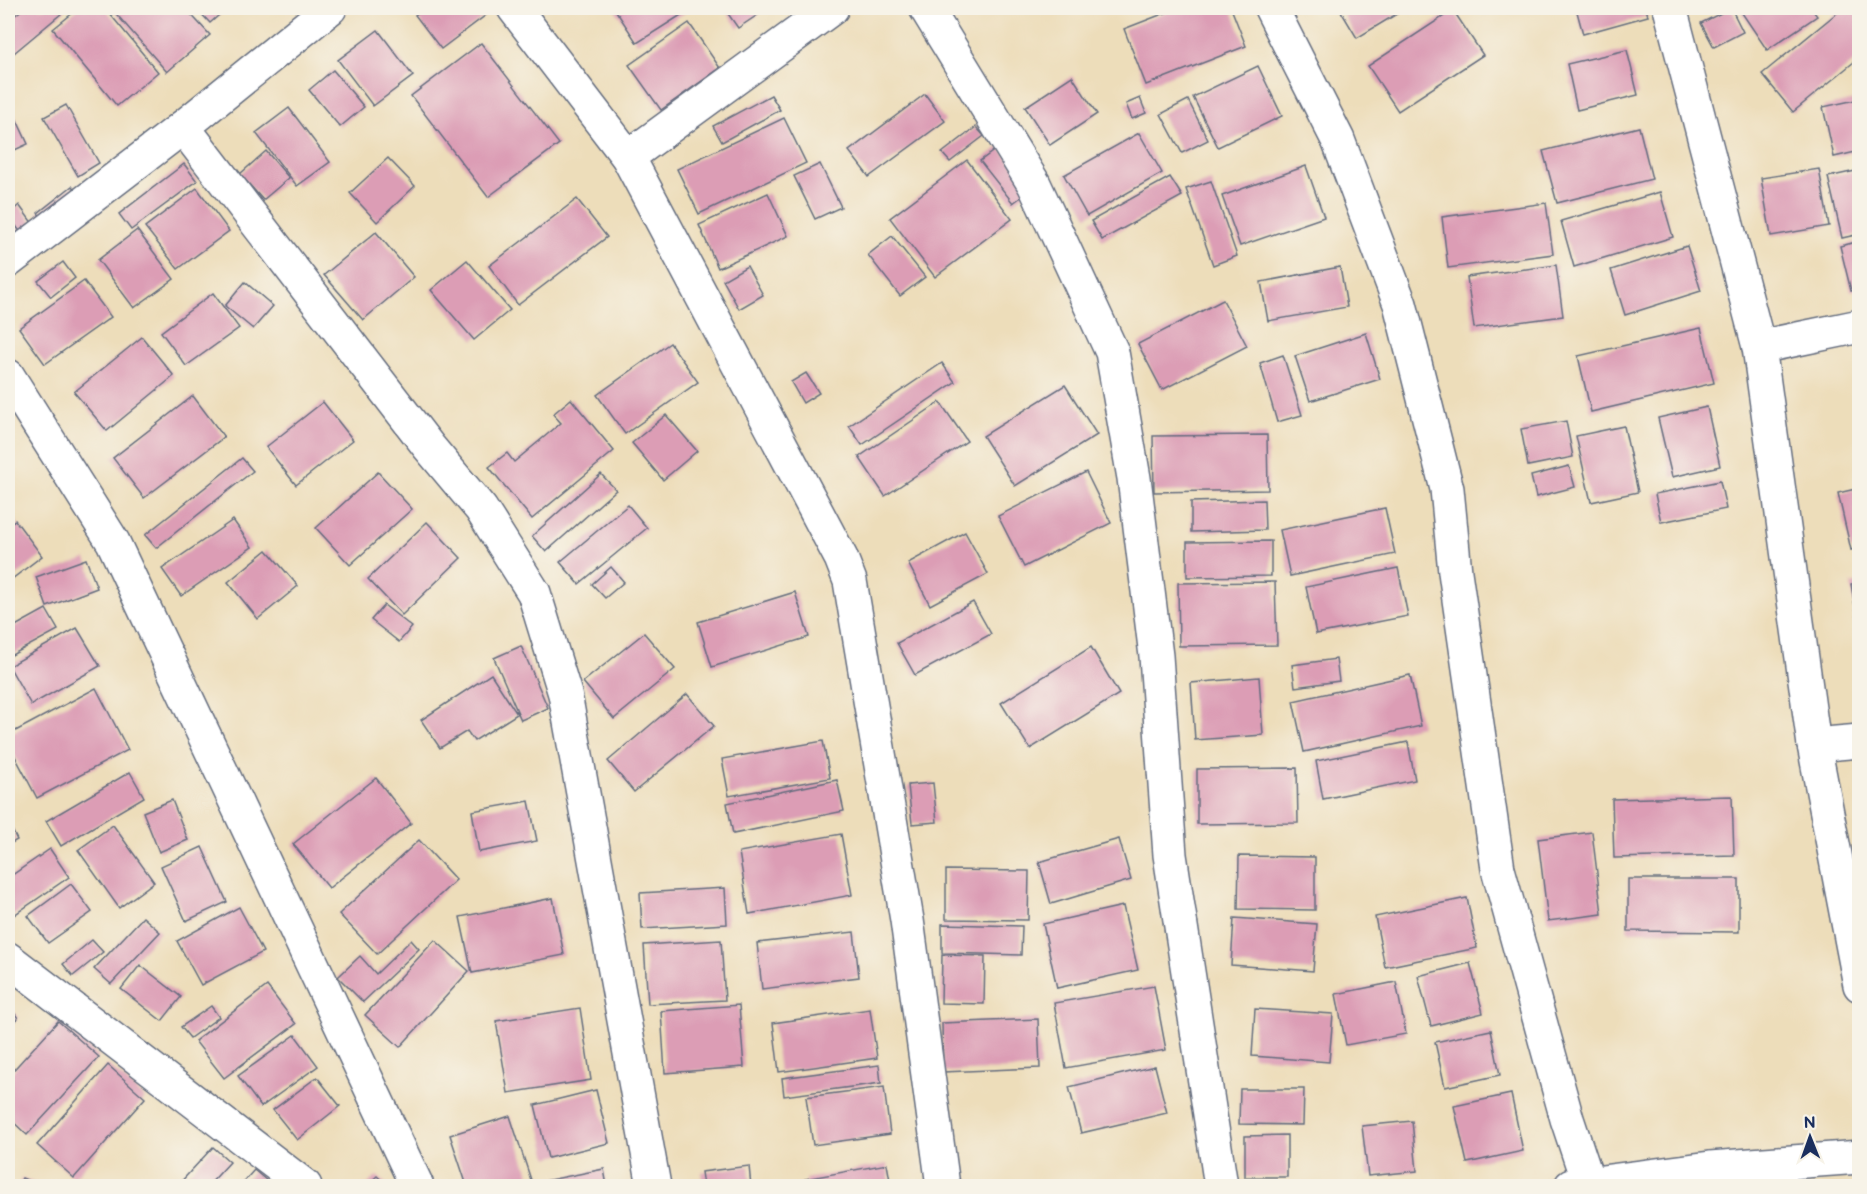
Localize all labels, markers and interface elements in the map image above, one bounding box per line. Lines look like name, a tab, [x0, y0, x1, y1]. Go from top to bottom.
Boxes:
north arrow	[1780, 1107, 1840, 1167]
text: N	[1804, 1114, 1816, 1133]

